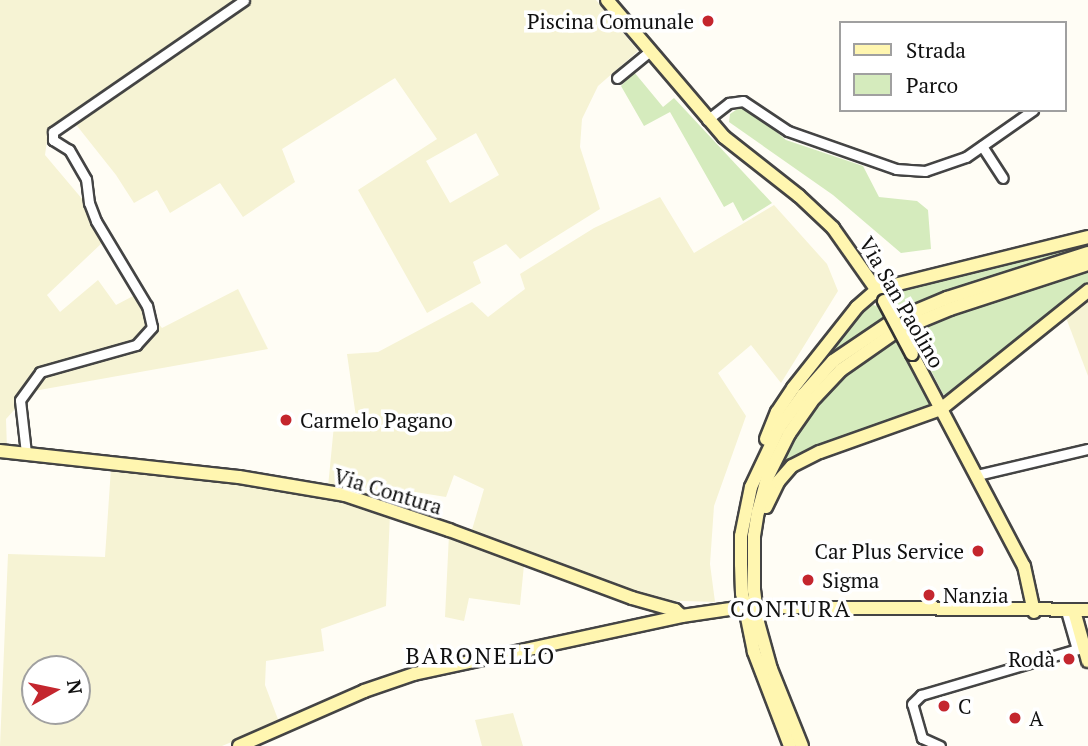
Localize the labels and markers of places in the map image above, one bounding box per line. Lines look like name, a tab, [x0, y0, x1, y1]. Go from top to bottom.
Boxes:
place label: Piscina Comunale	[527, 8, 694, 34]
marker: Piscina Comunale	[700, 13, 716, 29]
place label: Carmelo Pagano	[300, 407, 453, 433]
marker: Carmelo Pagano	[278, 412, 294, 428]
place label: Car Plus Service	[814, 538, 964, 564]
marker: Car Plus Service	[970, 543, 986, 559]
place label: Sigma	[822, 567, 879, 593]
marker: Sigma	[800, 572, 816, 588]
place label: Nanzia	[943, 582, 1009, 608]
marker: Nanzia	[921, 587, 937, 603]
place label: Rodà	[1008, 646, 1055, 672]
marker: Rodà	[1061, 651, 1077, 667]
place label: C	[958, 693, 972, 719]
marker: C	[936, 698, 952, 714]
place label: A	[1029, 705, 1043, 731]
marker: A	[1007, 710, 1023, 726]

